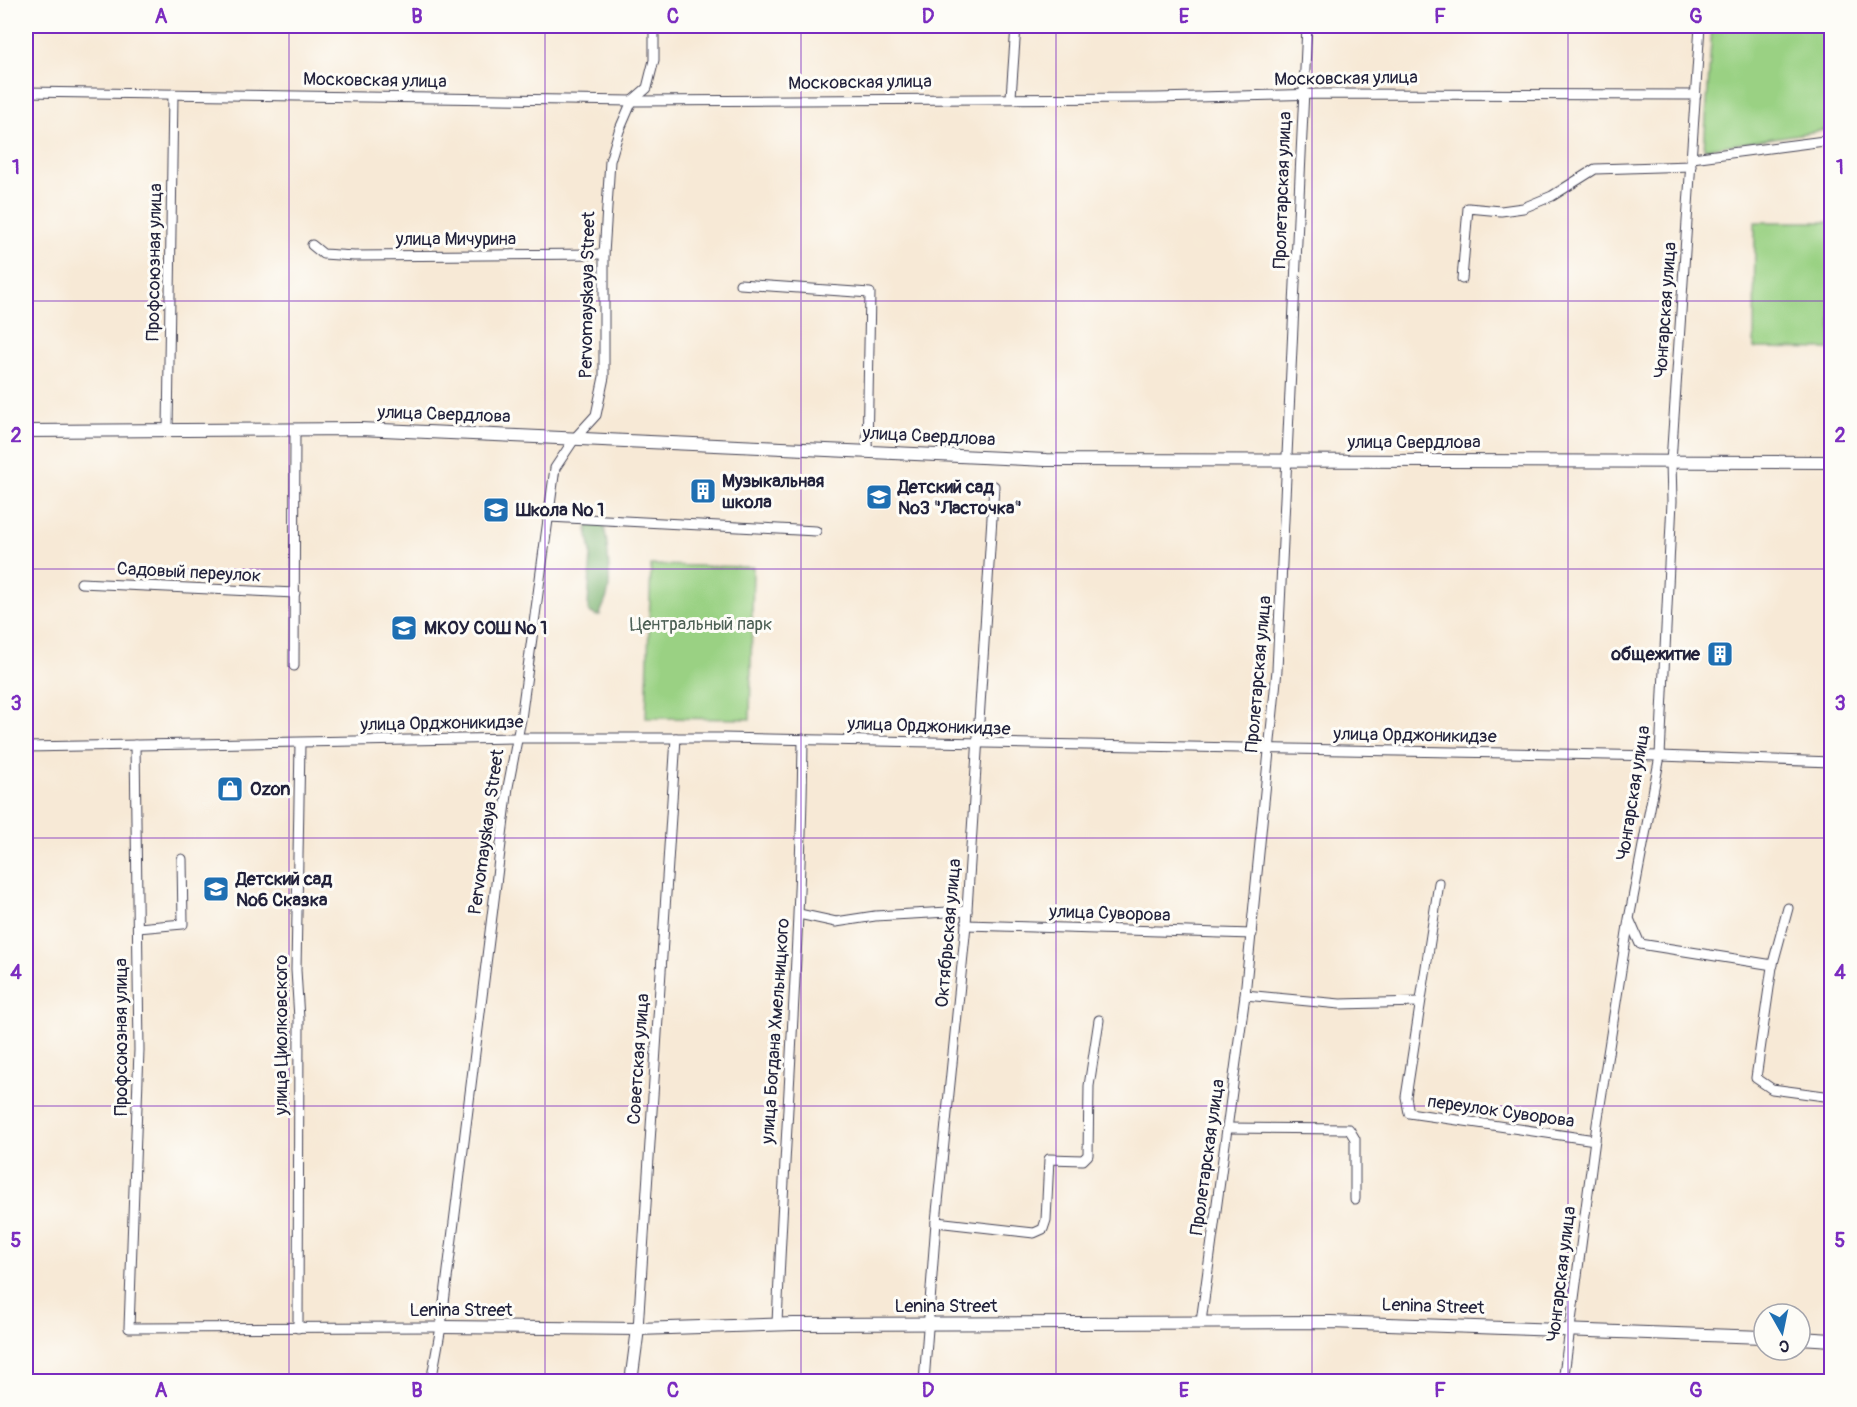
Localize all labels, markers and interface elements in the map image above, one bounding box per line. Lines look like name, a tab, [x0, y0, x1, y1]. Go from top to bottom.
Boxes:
text: A	[155, 4, 168, 29]
text: B	[411, 4, 423, 29]
text: C	[667, 4, 679, 29]
text: D	[922, 4, 935, 29]
text: E	[1179, 4, 1190, 29]
text: F	[1434, 4, 1446, 29]
text: G	[1689, 4, 1703, 29]
street label: Московская улица	[1274, 66, 1418, 91]
street label: Московская улица	[303, 68, 447, 93]
street label: Московская улица	[788, 70, 932, 95]
street label: Пролетарская улица	[1268, 111, 1297, 269]
text: 1	[12, 155, 20, 180]
text: 1	[1836, 155, 1844, 180]
street label: Профсоюзная улица	[142, 183, 167, 341]
street label: Pervomayskaya Street	[575, 210, 600, 379]
street label: улица Мичурина	[395, 228, 516, 251]
street label: Чонгарская улица	[1649, 241, 1682, 379]
street label: улица Свердлова	[376, 401, 511, 428]
street label: улица Свердлова	[861, 421, 996, 451]
text: 2	[10, 423, 22, 448]
text: 2	[1834, 423, 1846, 448]
street label: улица Свердлова	[1346, 431, 1481, 454]
place label: Музыкальная школа	[722, 470, 824, 514]
building icon: Музыкальная школа	[688, 476, 718, 506]
place label: Детский сад №3 "Ласточка"	[897, 476, 1022, 520]
school or university icon: Детский сад №3 "Ласточка"	[864, 482, 894, 512]
school or university icon: Школа № 1	[481, 495, 511, 525]
place label: Школа № 1	[515, 499, 604, 522]
street label: Садовый переулок	[116, 557, 262, 588]
street label: Пролетарская улица	[1240, 595, 1277, 753]
school or university icon: МКОУ СОШ № 1	[389, 613, 419, 643]
park label: Центральный парк	[630, 613, 772, 636]
place label: МКОУ СОШ № 1	[424, 617, 547, 640]
building icon: общежитие	[1705, 639, 1735, 669]
place label: общежитие	[1610, 643, 1701, 666]
text: 3	[10, 691, 22, 716]
text: 3	[1834, 691, 1846, 716]
street label: улица Орджоникидзе	[359, 711, 524, 736]
street label: улица Орджоникидзе	[846, 712, 1011, 741]
street label: улица Орджоникидзе	[1332, 723, 1497, 748]
street label: Чонгарская улица	[1611, 724, 1656, 862]
street label: Pervomayskaya Street	[463, 747, 510, 916]
shop icon: Ozon	[215, 774, 245, 804]
place label: Ozon	[250, 778, 290, 801]
street label: Октябрьская улица	[931, 858, 966, 1008]
place label: Детский сад №6 Сказка	[235, 868, 332, 912]
school or university icon: Детский сад №6 Сказка	[201, 874, 231, 904]
street label: улица Суворова	[1048, 900, 1171, 927]
street label: улица Богдана Хмельницкого	[756, 917, 795, 1146]
street label: улица Циолковского	[270, 954, 293, 1116]
street label: Профсоюзная улица	[110, 958, 133, 1116]
text: 4	[10, 960, 22, 985]
text: 4	[1834, 960, 1846, 985]
street label: Советская улица	[622, 993, 655, 1125]
street label: Пролетарская улица	[1185, 1078, 1230, 1236]
street label: переулок Суворова	[1426, 1090, 1576, 1133]
street label: Чонгарская улица	[1542, 1205, 1581, 1343]
text: 5	[11, 1228, 22, 1253]
text: 5	[1835, 1228, 1846, 1253]
street label: Lenina Street	[1381, 1293, 1486, 1320]
street label: Lenina Street	[894, 1295, 998, 1318]
street label: Lenina Street	[409, 1299, 513, 1322]
north arrow	[1752, 1302, 1812, 1362]
text: С	[1778, 1335, 1791, 1356]
text: A	[155, 1378, 168, 1403]
text: B	[411, 1378, 423, 1403]
text: C	[667, 1378, 679, 1403]
text: D	[922, 1378, 935, 1403]
text: E	[1179, 1378, 1190, 1403]
text: F	[1434, 1378, 1446, 1403]
text: G	[1689, 1378, 1703, 1403]

